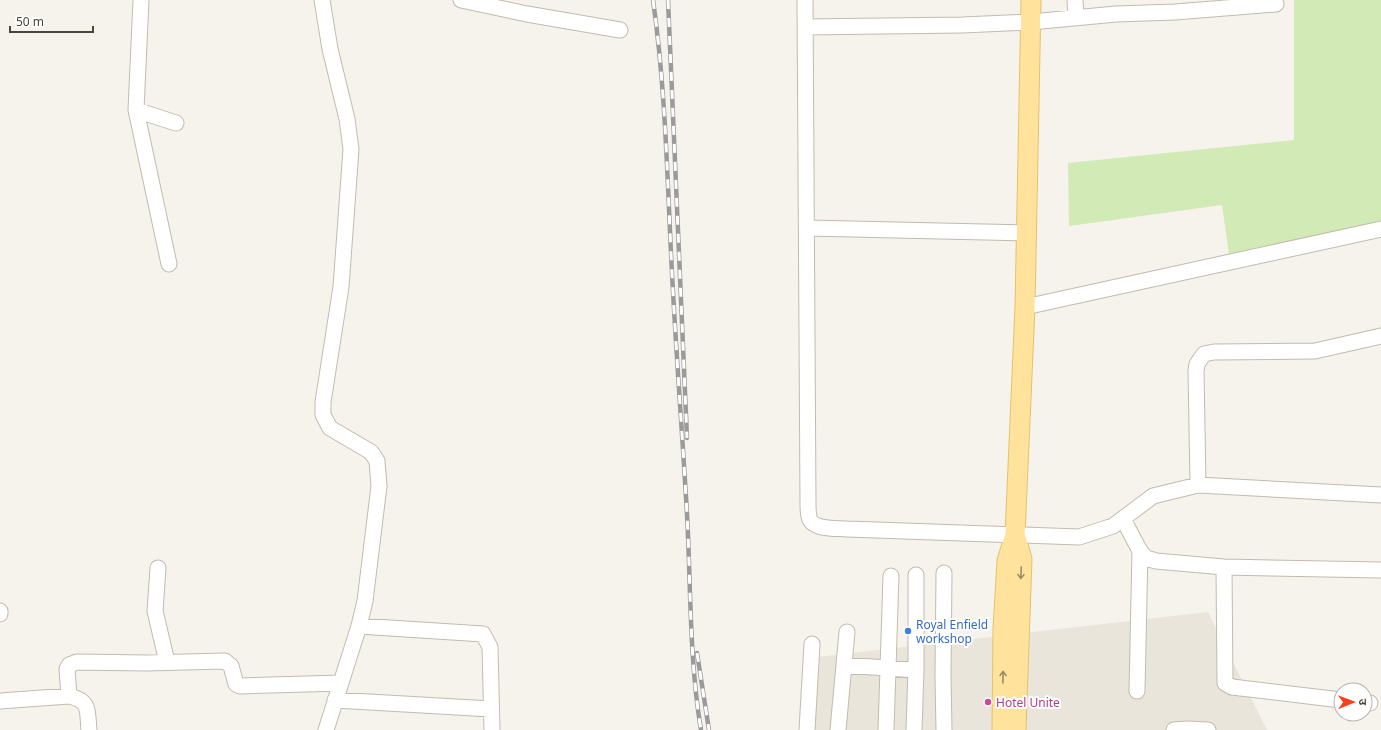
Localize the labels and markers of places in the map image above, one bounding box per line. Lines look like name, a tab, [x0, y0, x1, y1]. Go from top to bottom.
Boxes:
place label: Royal Enfield workshop	[916, 616, 988, 647]
marker: Royal Enfield workshop	[903, 626, 913, 636]
place label: Hotel Unite	[996, 694, 1060, 711]
marker: Hotel Unite	[983, 697, 993, 707]

